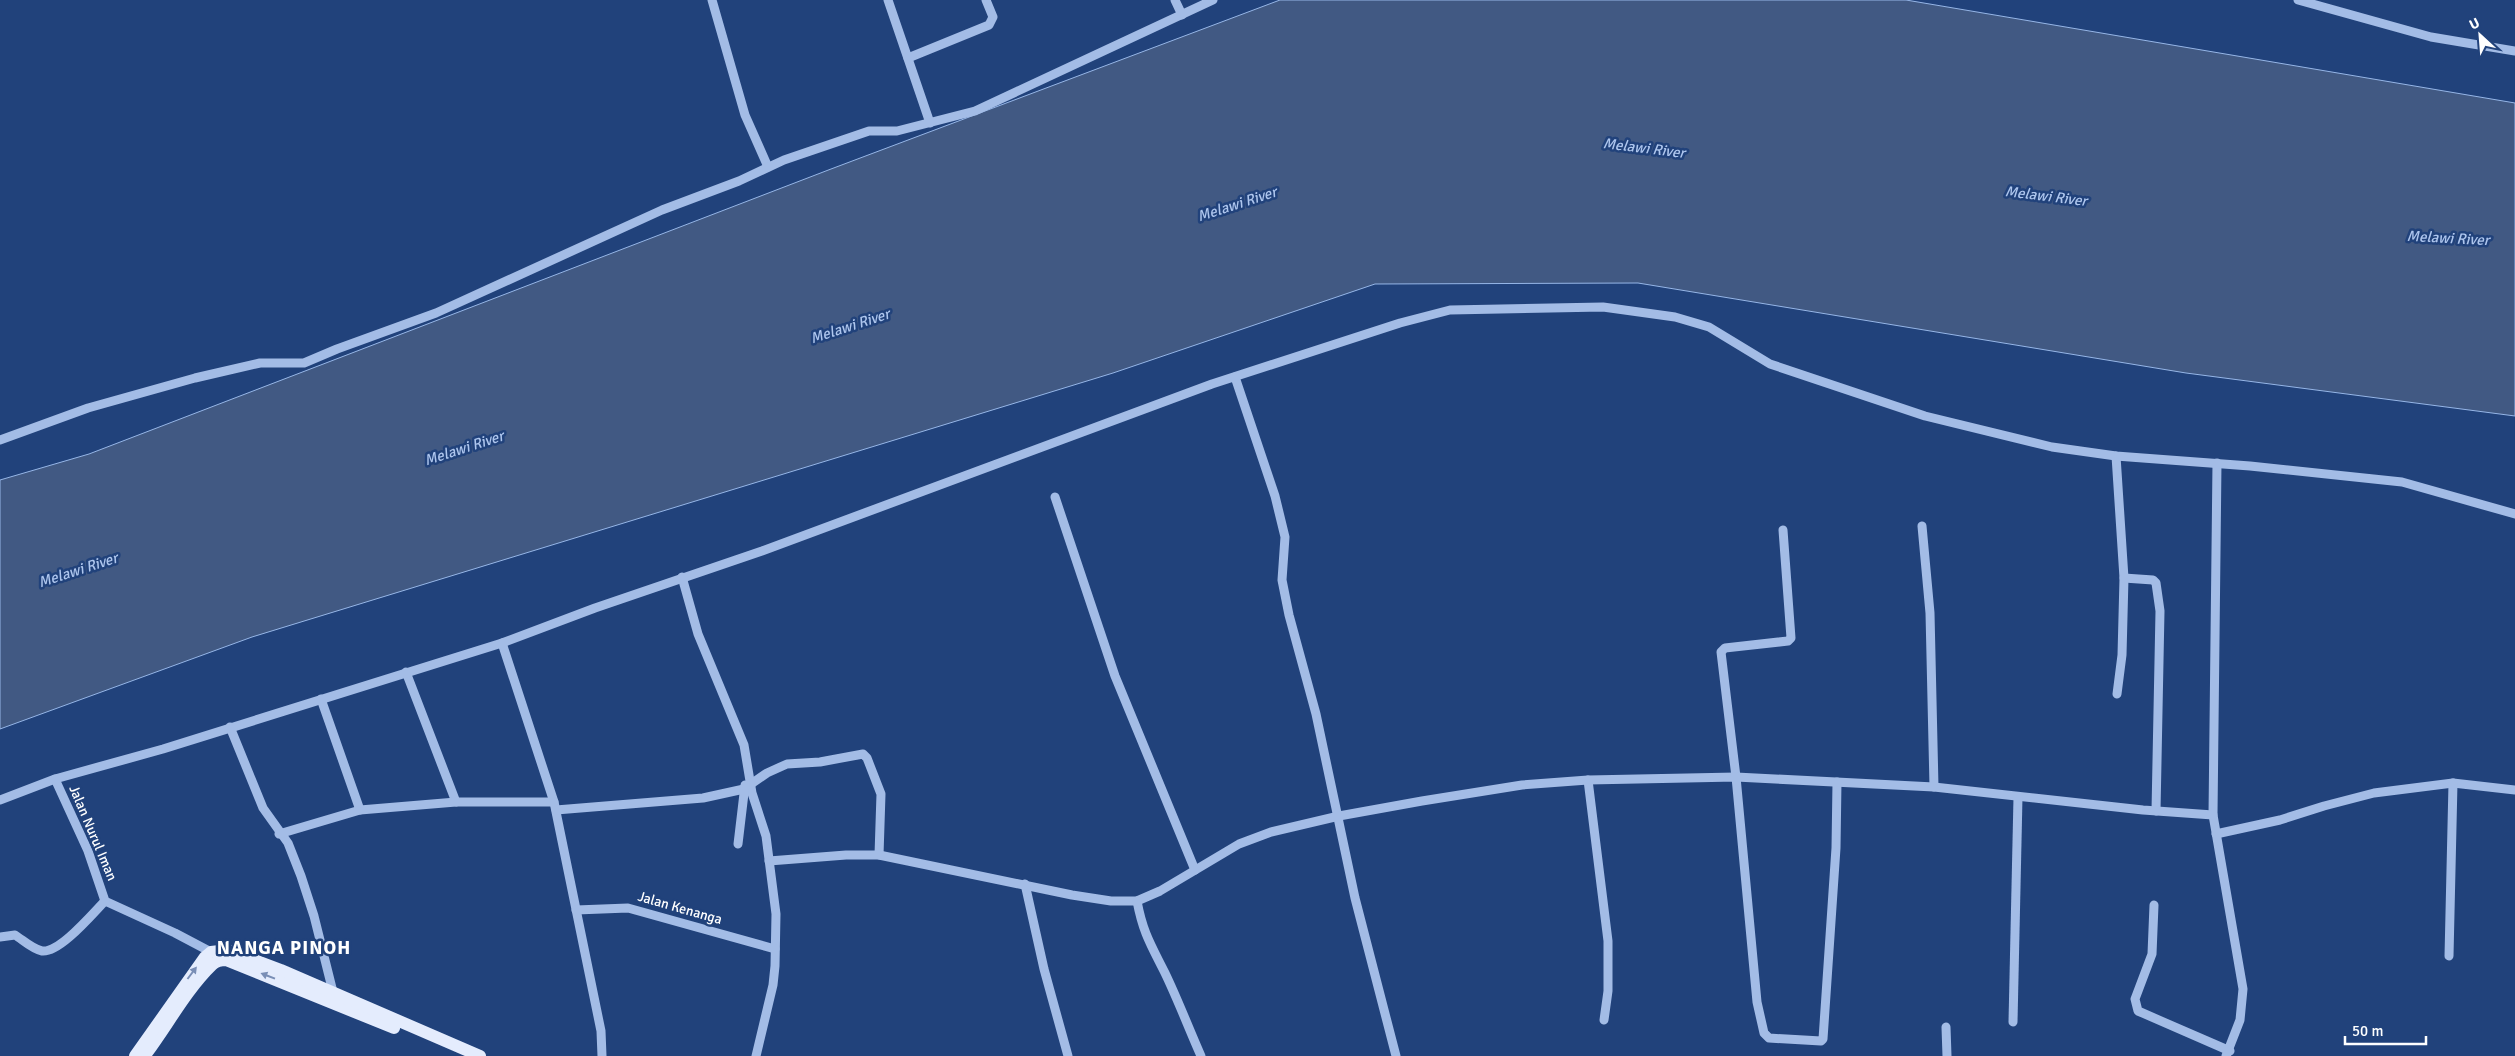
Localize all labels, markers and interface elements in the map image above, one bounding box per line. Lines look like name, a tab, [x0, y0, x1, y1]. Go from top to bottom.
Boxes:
north arrow	[2455, 10, 2505, 60]
text: U	[2467, 14, 2482, 33]
water label: Melawi River	[1602, 134, 1688, 162]
water label: Melawi River	[1195, 182, 1281, 225]
water label: Melawi River	[2004, 182, 2090, 210]
water label: Melawi River	[2406, 227, 2492, 249]
water label: Melawi River	[808, 304, 894, 347]
water label: Melawi River	[422, 426, 508, 469]
water label: Melawi River	[36, 548, 122, 591]
street label: Jalan Nurul Iman	[65, 783, 121, 883]
street label: Jalan Kenanga	[636, 888, 724, 928]
district label: NANGA PINOH	[217, 936, 351, 960]
one-way arrow	[187, 967, 198, 980]
one-way arrow	[261, 972, 275, 980]
scale bar	[2345, 1014, 2426, 1046]
text: 50 m	[2352, 1022, 2383, 1040]

